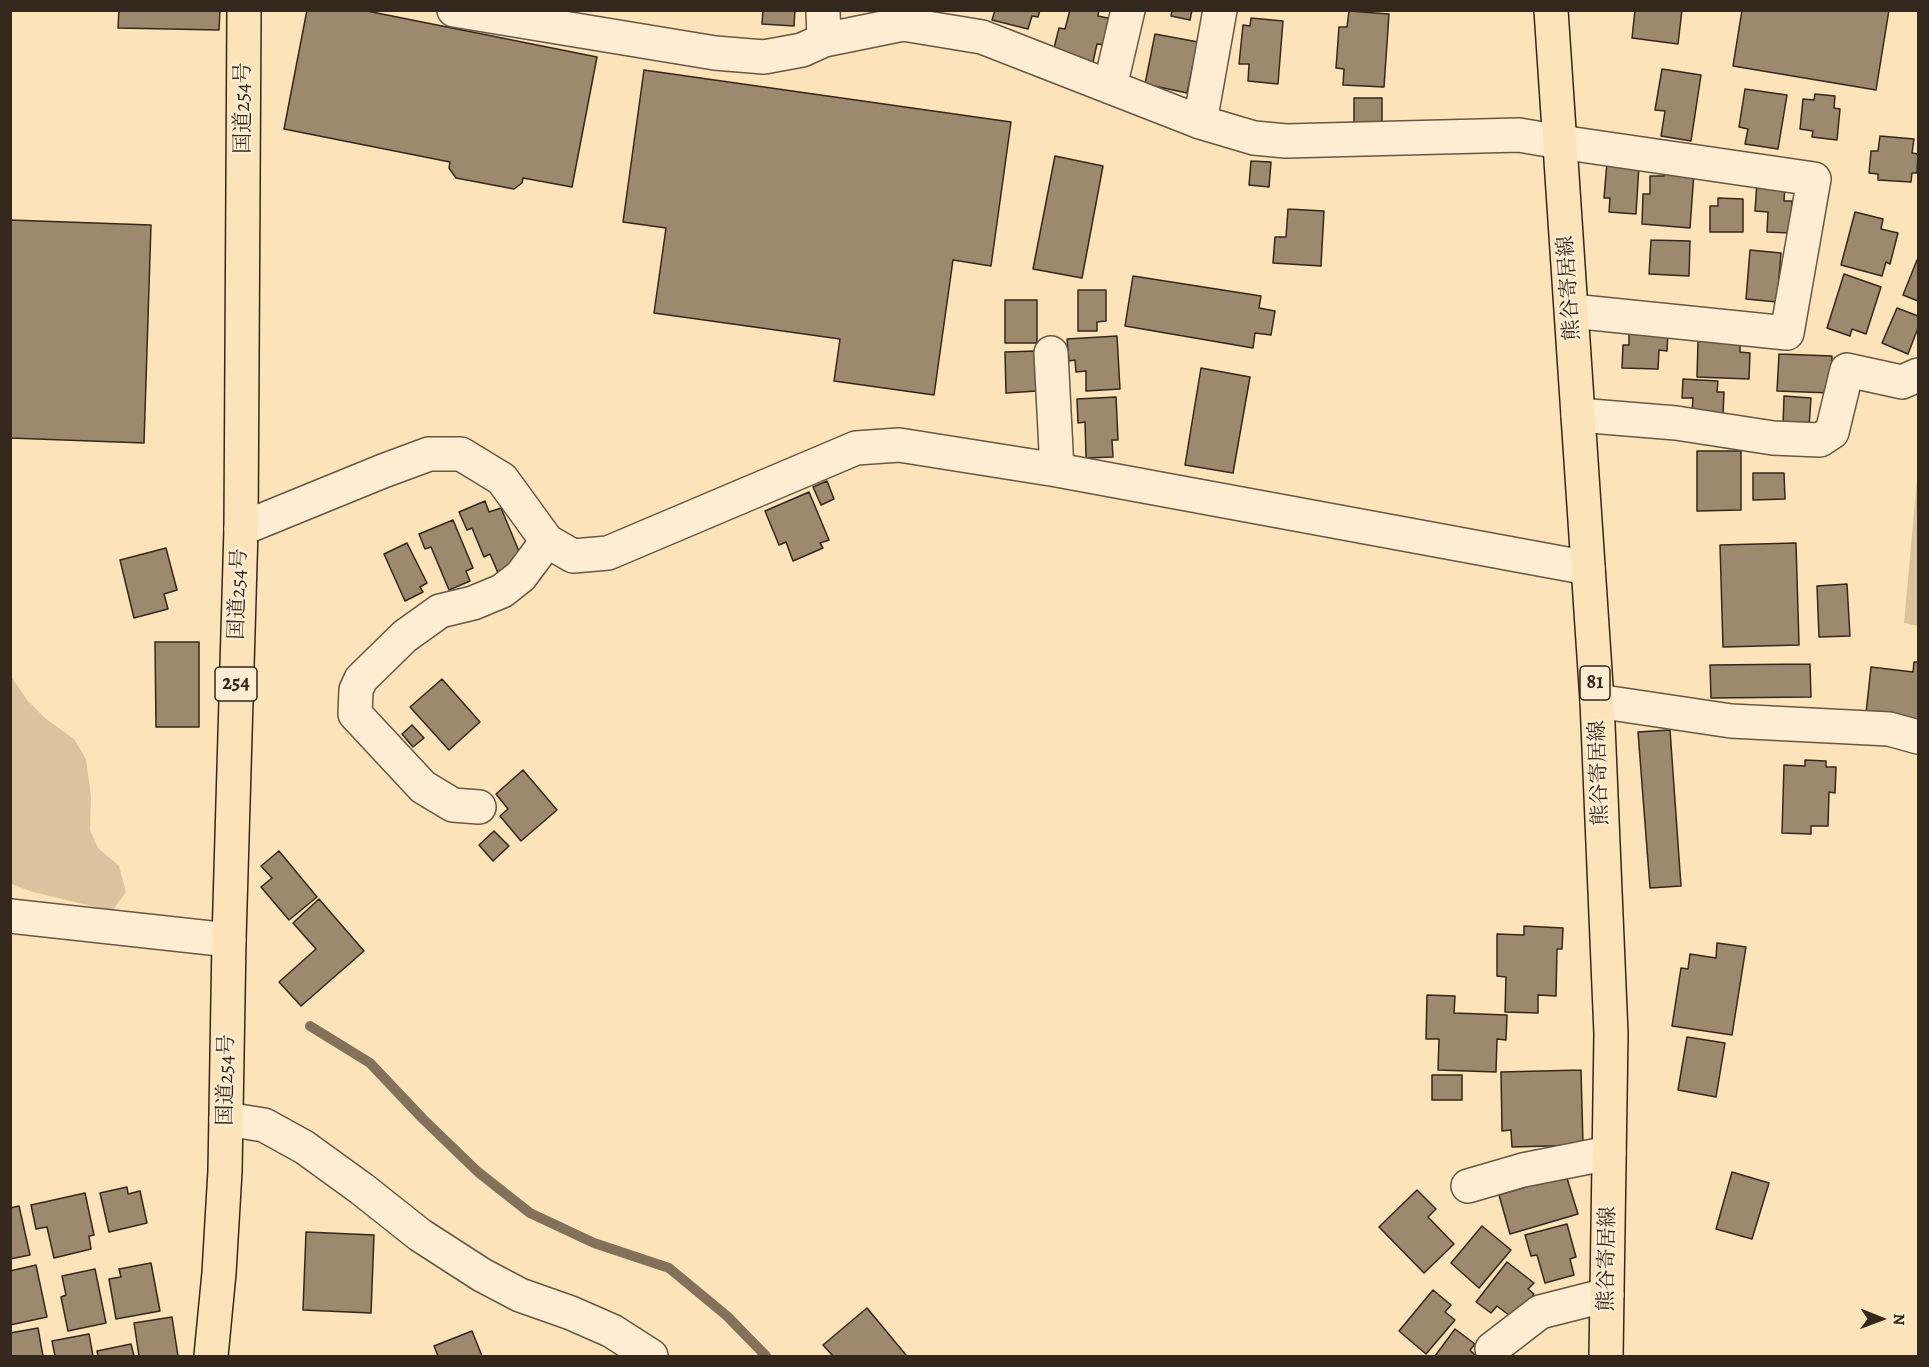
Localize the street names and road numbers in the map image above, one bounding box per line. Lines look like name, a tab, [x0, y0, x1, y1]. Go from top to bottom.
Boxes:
street label: 国道254号	[231, 62, 257, 154]
street label: 熊谷寄居線	[1554, 235, 1586, 341]
street label: 国道254号	[225, 548, 253, 640]
road number: 81	[1580, 666, 1610, 700]
road number: 254	[215, 667, 257, 701]
street label: 熊谷寄居線	[1586, 720, 1614, 826]
street label: 国道254号	[214, 1034, 240, 1126]
street label: 熊谷寄居線	[1594, 1206, 1622, 1312]

